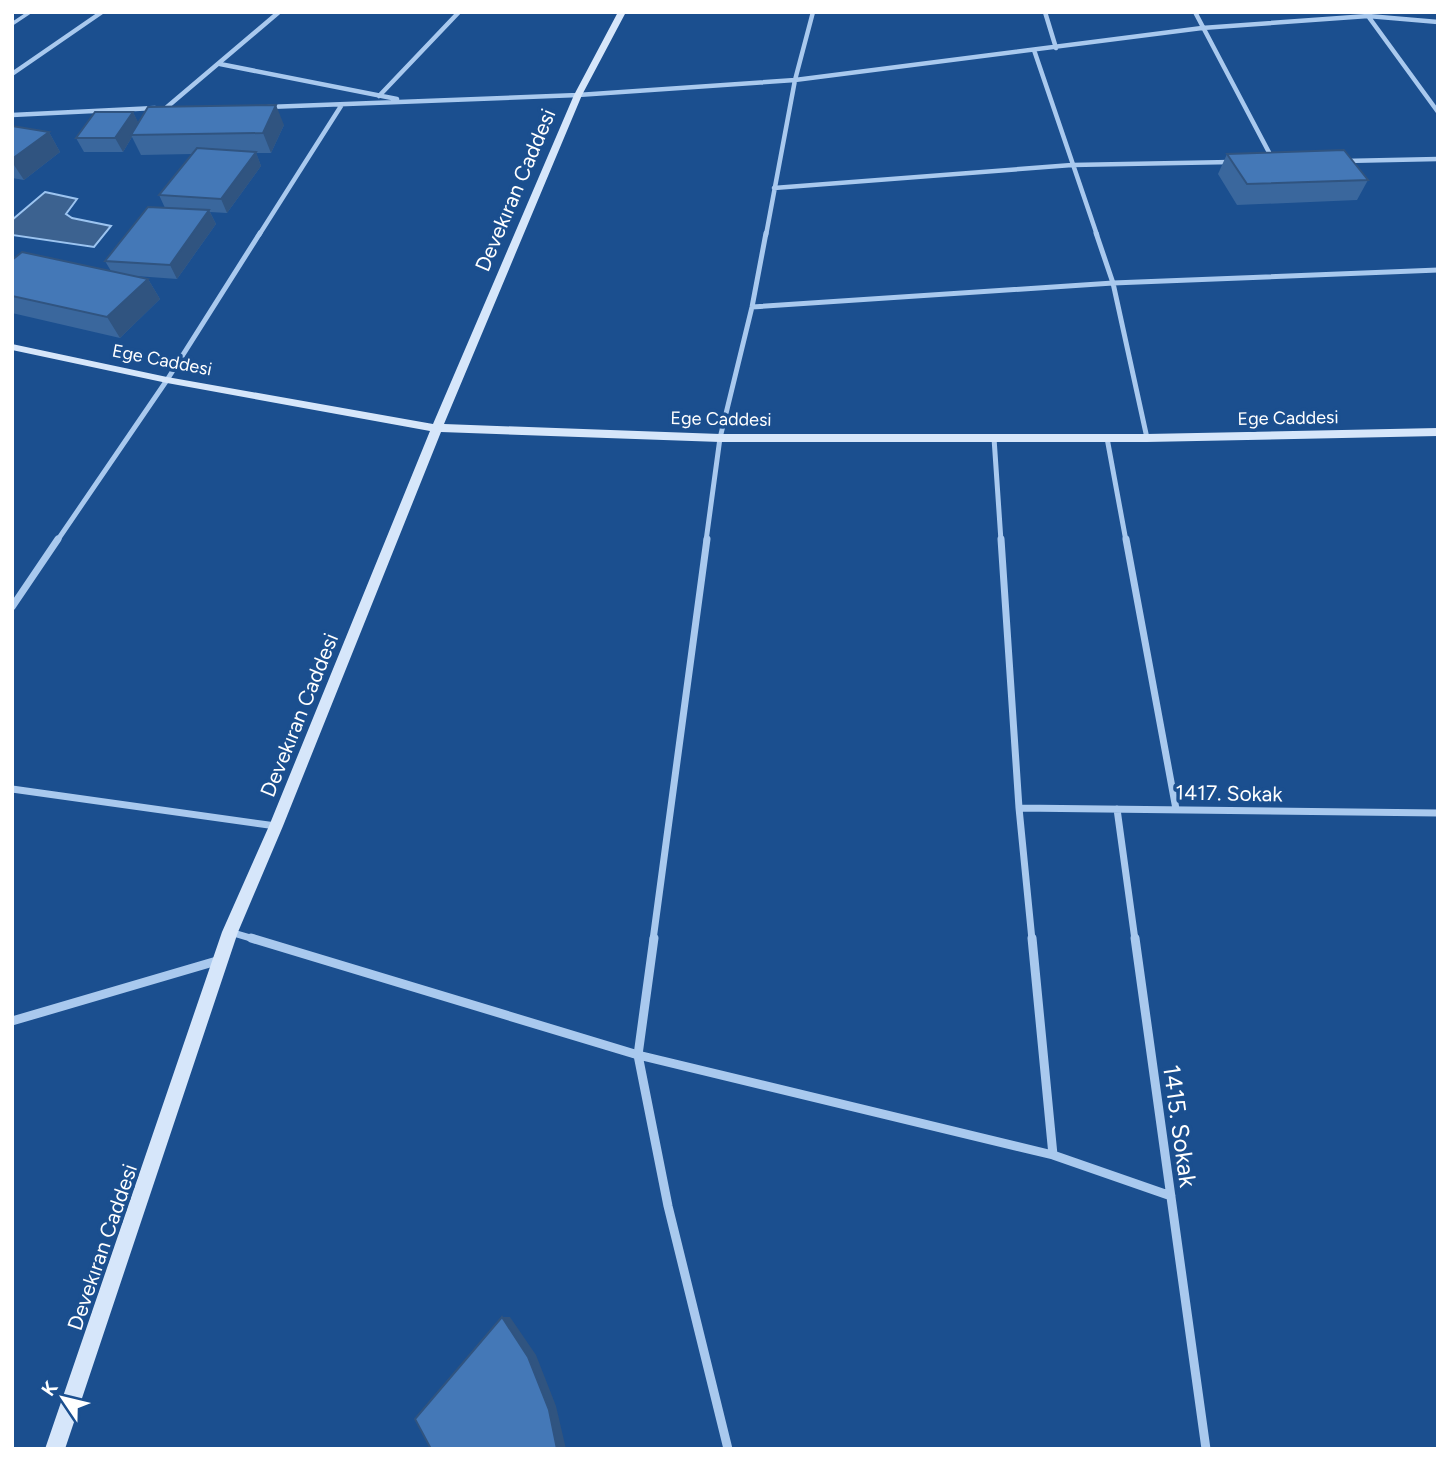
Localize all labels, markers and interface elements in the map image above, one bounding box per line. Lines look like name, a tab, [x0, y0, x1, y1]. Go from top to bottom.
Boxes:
street label: Devekıran Caddesi	[469, 105, 561, 275]
street label: Ege Caddesi	[110, 340, 214, 380]
street label: Ege Caddesi	[1237, 406, 1339, 430]
street label: Ege Caddesi	[670, 407, 772, 431]
street label: Devekıran Caddesi	[255, 630, 343, 800]
street label: 1417. Sokak	[1175, 780, 1284, 806]
street label: 1415. Sokak	[1157, 1063, 1203, 1189]
street label: Devekıran Caddesi	[62, 1161, 142, 1333]
north arrow	[28, 1363, 98, 1433]
text: K	[36, 1376, 63, 1400]

